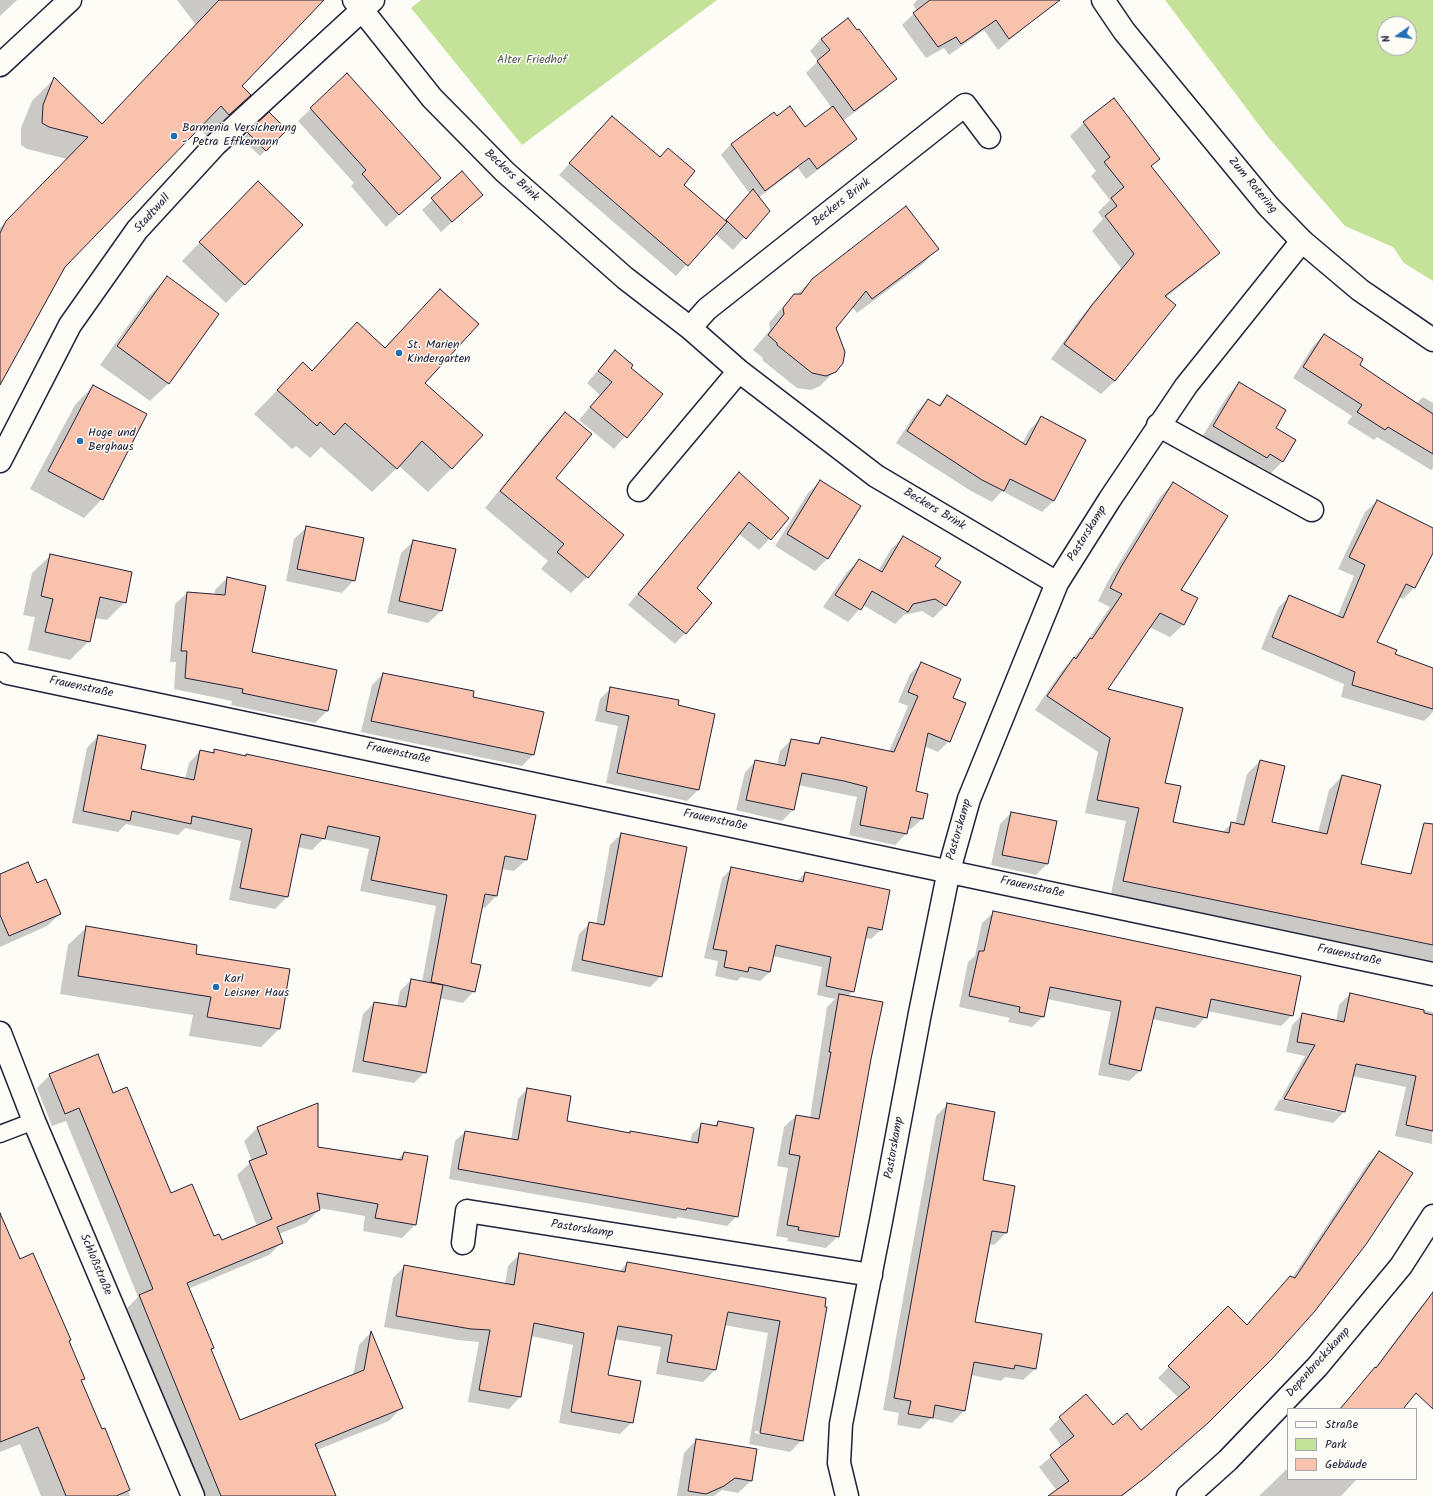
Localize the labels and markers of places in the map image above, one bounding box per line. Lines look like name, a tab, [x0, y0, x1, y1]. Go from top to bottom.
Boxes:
place label: Barmenia Versicherung - Petra Effkemann	[182, 122, 297, 150]
marker: Barmenia Versicherung - Petra Effkemann	[169, 131, 179, 141]
place label: St. Marien Kindergarten	[407, 339, 470, 367]
marker: St. Marien Kindergarten	[394, 348, 404, 358]
place label: Hoge und Berghaus	[88, 427, 136, 455]
marker: Hoge und Berghaus	[75, 436, 85, 446]
place label: Karl Leisner Haus	[224, 973, 289, 1001]
marker: Karl Leisner Haus	[211, 982, 221, 992]

